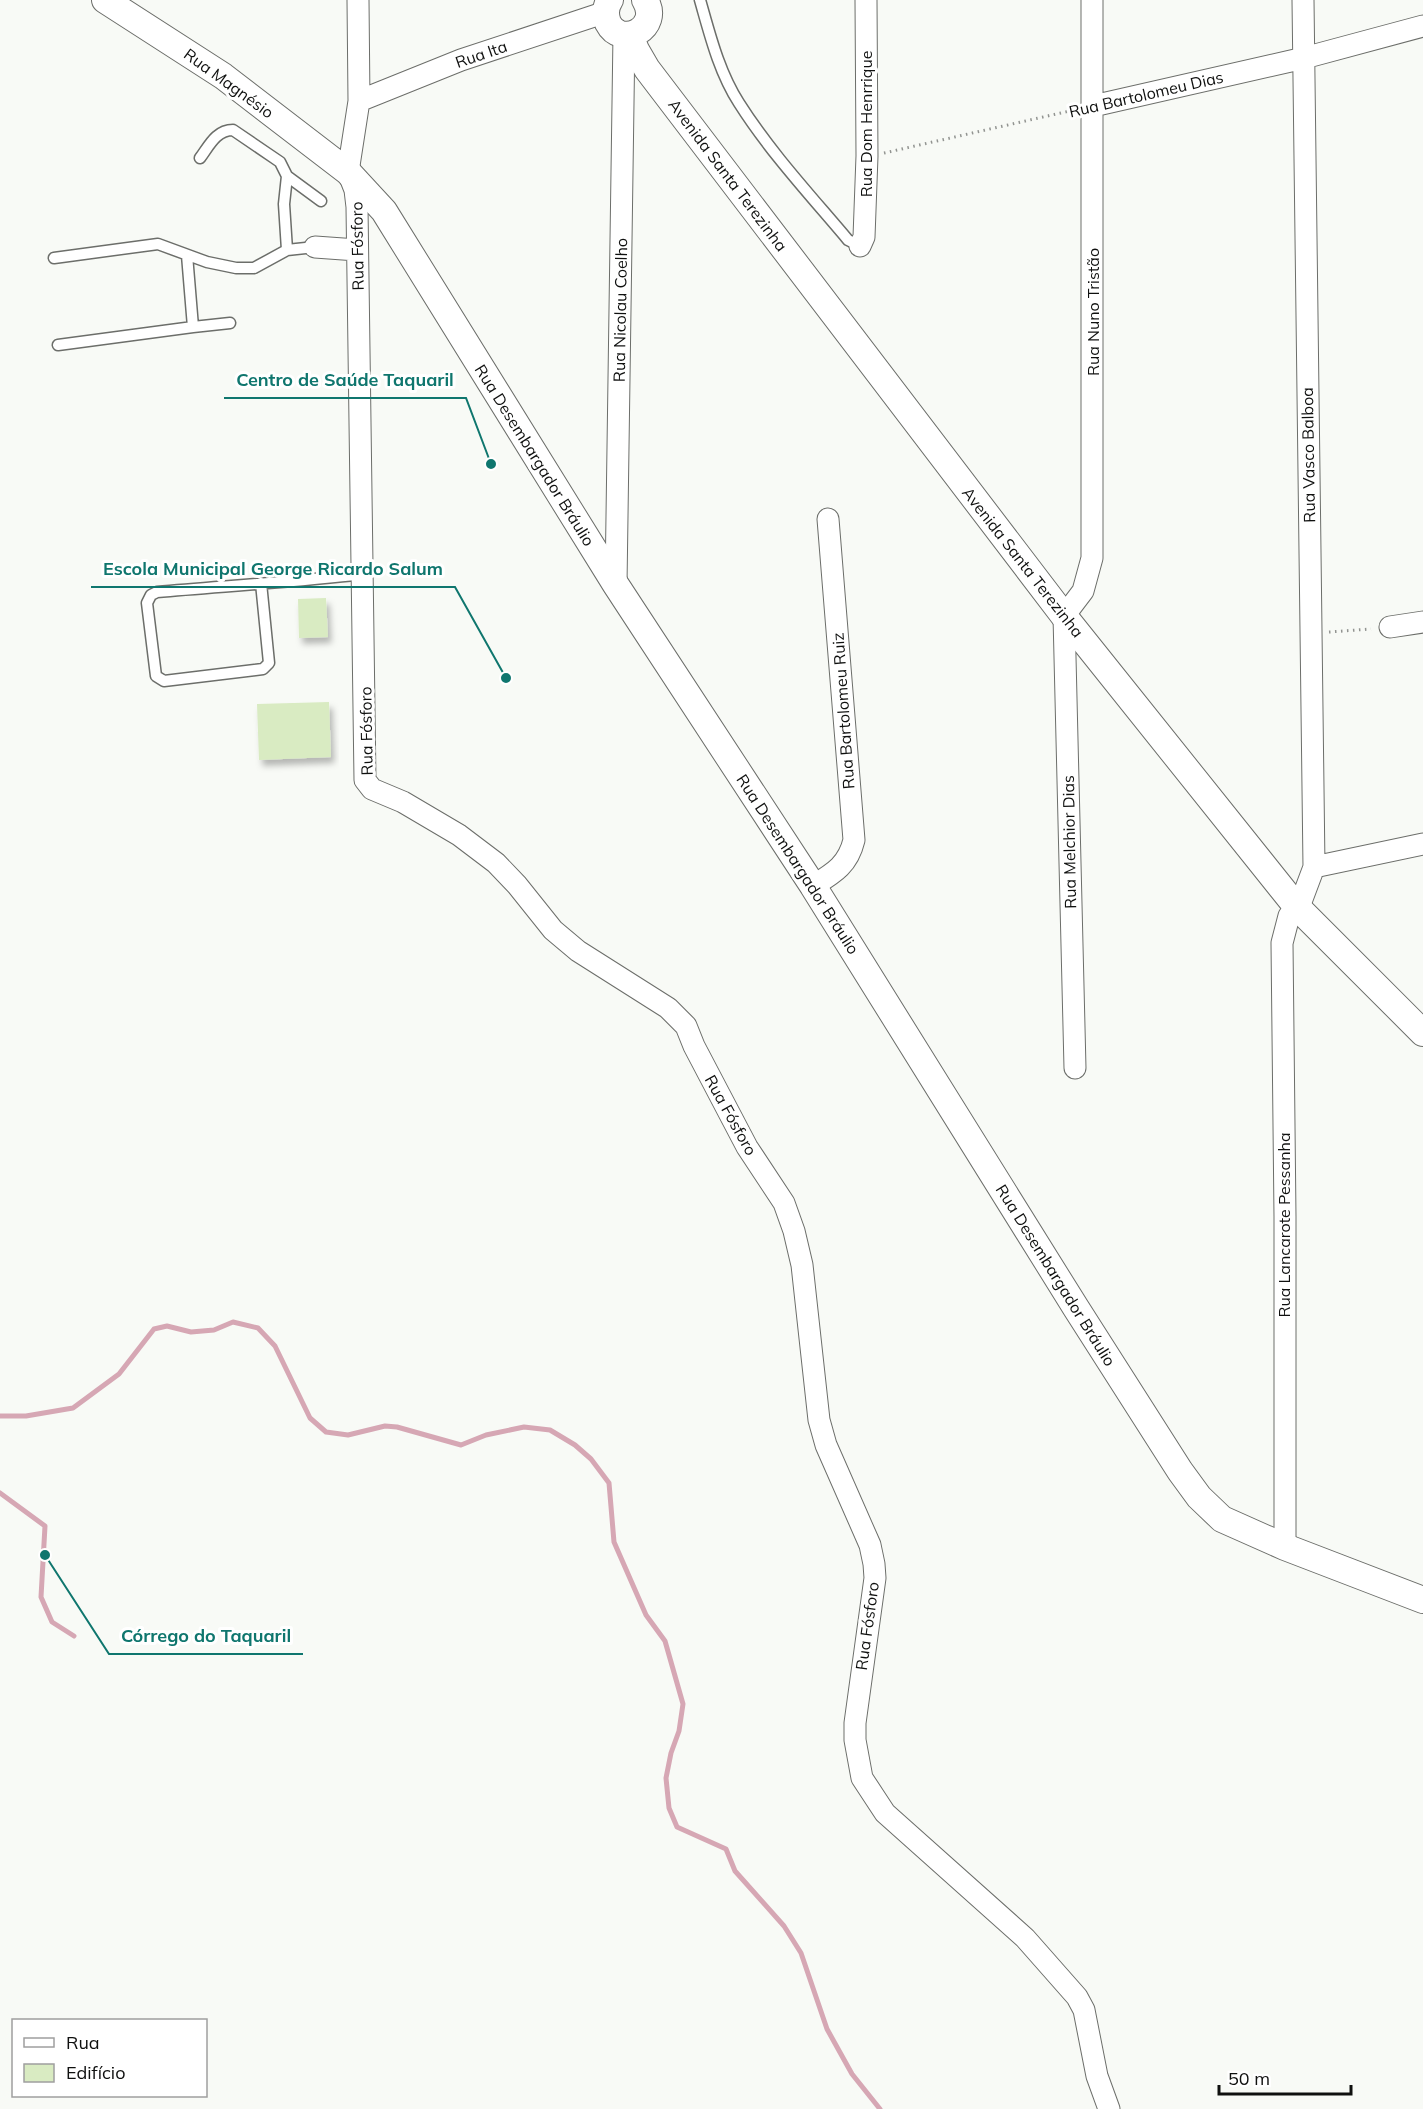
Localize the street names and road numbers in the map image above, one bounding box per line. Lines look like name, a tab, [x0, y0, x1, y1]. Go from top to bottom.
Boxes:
street label: Rua Ita	[452, 36, 510, 72]
street label: Rua Magnésio	[180, 44, 278, 122]
street label: Rua Dom Henrrique	[856, 51, 876, 197]
street label: Rua Bartolomeu Dias	[1067, 66, 1225, 121]
street label: Avenida Santa Terezinha	[664, 95, 792, 255]
street label: Rua Fósforo	[346, 201, 368, 291]
street label: Rua Nicolau Coelho	[609, 238, 631, 382]
street label: Rua Nuno Tristão	[1083, 248, 1103, 376]
street label: Rua Desembargador Bráulio	[471, 360, 599, 550]
street label: Rua Vasco Balboa	[1297, 387, 1319, 523]
street label: Avenida Santa Terezinha	[958, 483, 1088, 641]
street label: Rua Bartolomeu Ruiz	[828, 632, 858, 790]
street label: Rua Fósforo	[355, 686, 377, 776]
street label: Rua Desembargador Bráulio	[732, 770, 864, 958]
street label: Rua Melchior Dias	[1058, 775, 1080, 909]
street label: Rua Fósforo	[701, 1071, 761, 1159]
street label: Rua Lancarote Pessanha	[1274, 1133, 1294, 1317]
street label: Rua Desembargador Bráulio	[992, 1180, 1120, 1370]
street label: Rua Fósforo	[851, 1581, 883, 1671]

